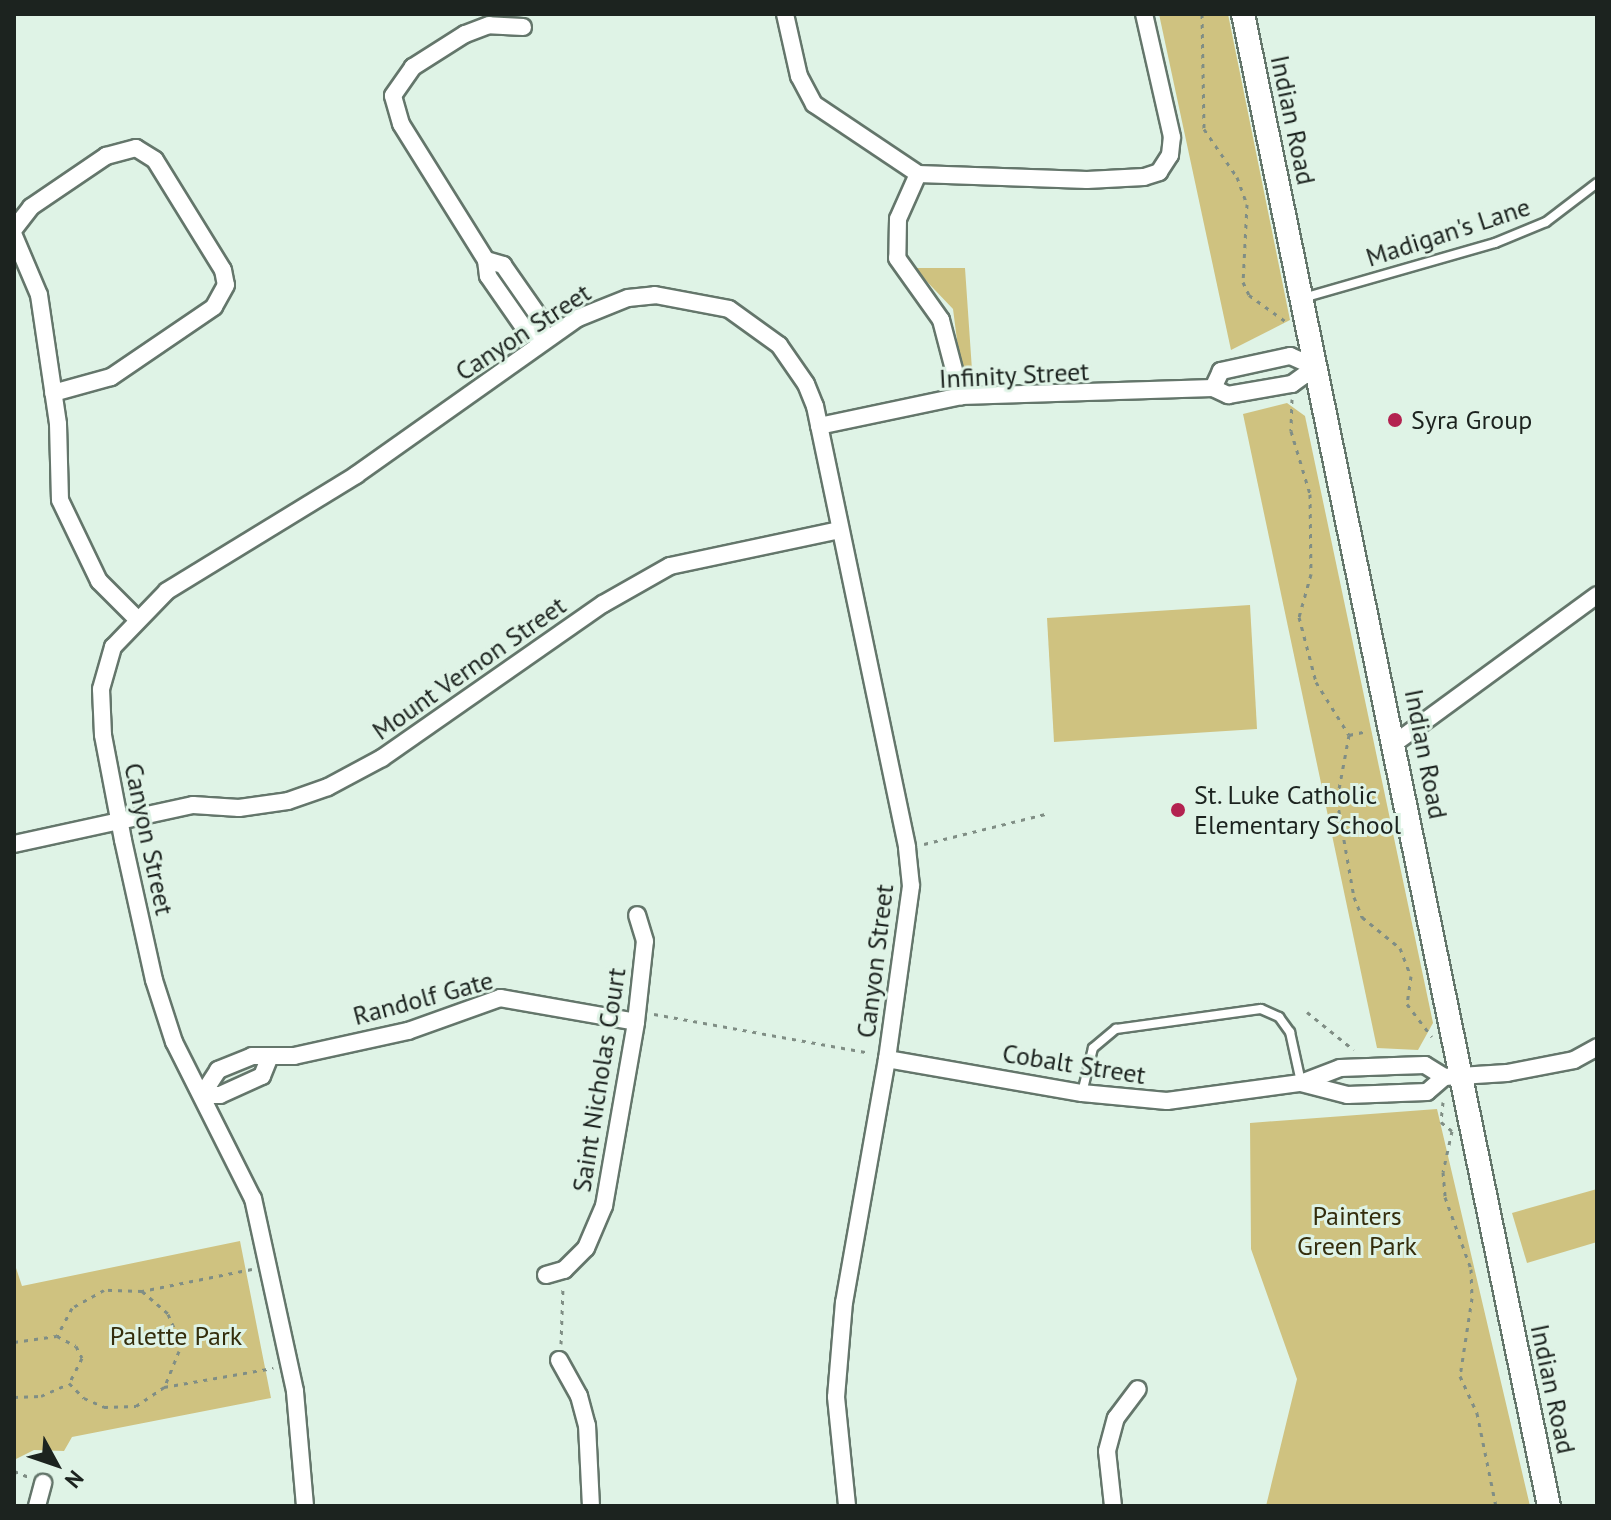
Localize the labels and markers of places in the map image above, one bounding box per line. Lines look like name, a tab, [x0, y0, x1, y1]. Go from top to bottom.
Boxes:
place label: Syra Group	[1411, 404, 1532, 436]
marker: Syra Group	[1386, 411, 1404, 429]
place label: St. Luke Catholic Elementary School	[1194, 779, 1402, 840]
marker: St. Luke Catholic Elementary School	[1169, 801, 1187, 819]

